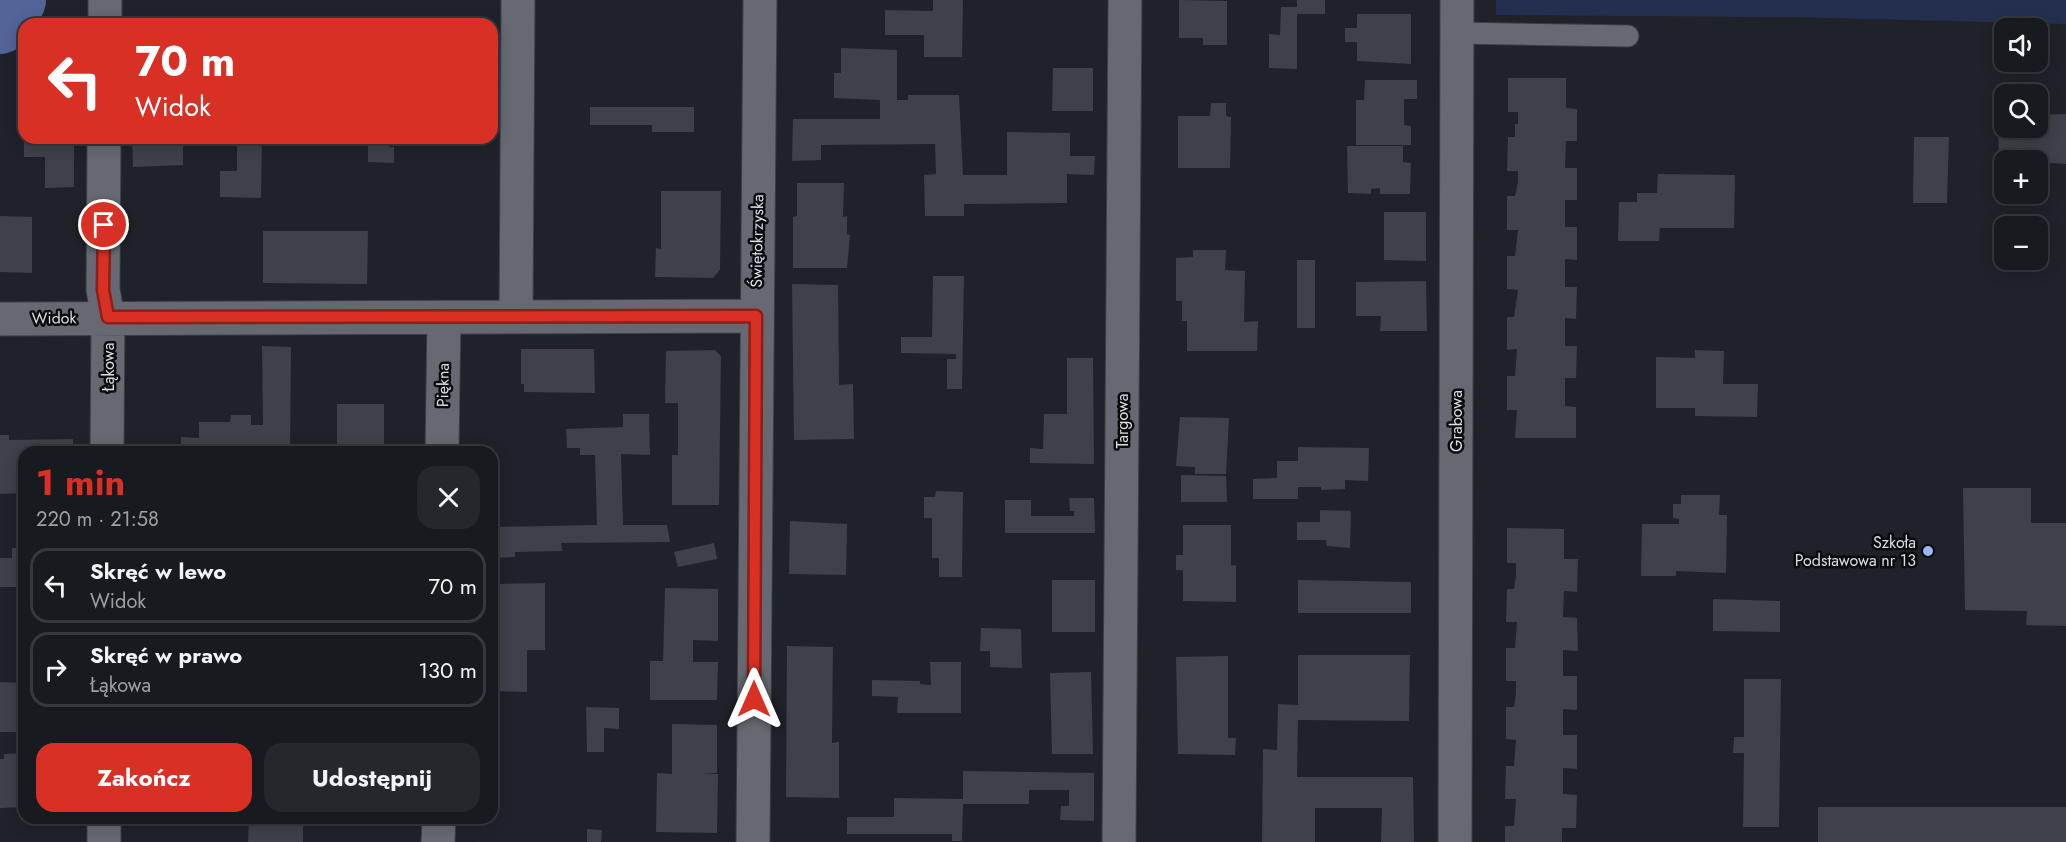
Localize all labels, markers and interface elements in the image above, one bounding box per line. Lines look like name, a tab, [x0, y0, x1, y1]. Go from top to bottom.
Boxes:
map controls	[1994, 18, 2048, 270]
button: sound	[1994, 18, 2048, 72]
text: 70 m	[135, 31, 235, 92]
icon: left	[36, 42, 114, 120]
button: search	[1994, 84, 2048, 138]
text: Widok	[135, 87, 211, 126]
button: +	[1994, 150, 2048, 204]
street label: Świętokrzyska	[745, 194, 769, 288]
pin	[78, 199, 129, 250]
icon: arrive	[87, 208, 120, 241]
button: −	[1994, 216, 2048, 270]
street label: Widok	[31, 306, 78, 330]
street label: Łąkowa	[97, 343, 120, 392]
street label: Piękna	[431, 363, 455, 407]
street label: Grabowa	[1445, 390, 1468, 452]
street label: Targowa	[1111, 394, 1134, 448]
text: 1 min	[36, 456, 125, 508]
button: close	[417, 466, 480, 529]
text: 220 m · 21:58	[36, 505, 159, 534]
place label: Szkoła Podstawowa nr 13	[1795, 531, 1916, 572]
marker: Szkoła Podstawowa nr 13	[1921, 544, 1935, 558]
text: Skręć w lewo	[90, 555, 226, 587]
icon: left	[39, 569, 72, 602]
text: 70 m	[428, 570, 477, 602]
text: Widok	[90, 587, 146, 616]
text: Skręć w prawo	[90, 639, 242, 671]
icon: right	[39, 653, 72, 686]
text: 130 m	[418, 654, 477, 686]
position arrow	[722, 667, 786, 731]
text: Łąkowa	[90, 671, 151, 700]
button: Zakończ	[36, 743, 252, 812]
button: Udostępnij	[264, 743, 480, 812]

